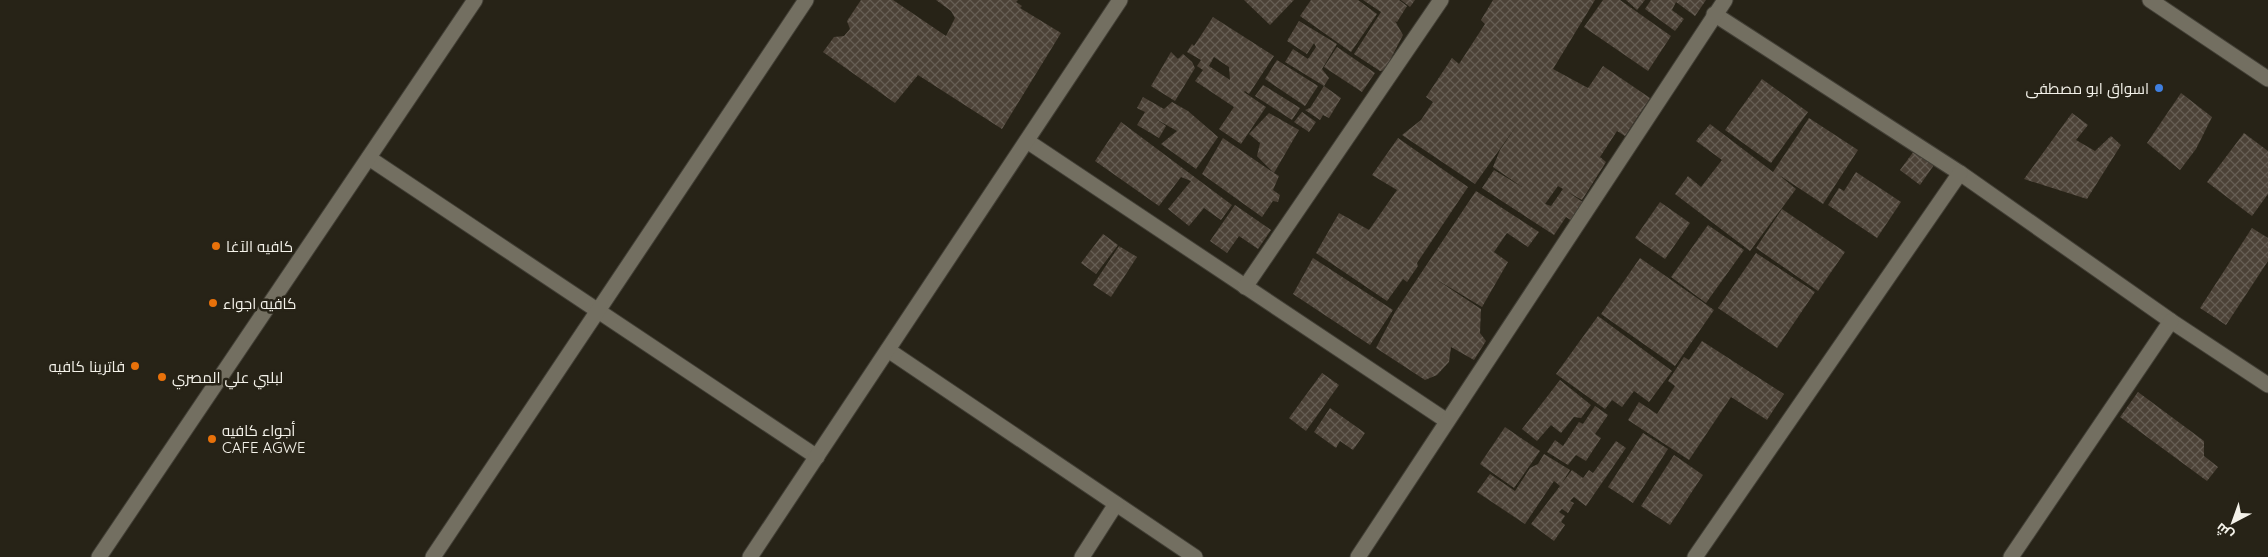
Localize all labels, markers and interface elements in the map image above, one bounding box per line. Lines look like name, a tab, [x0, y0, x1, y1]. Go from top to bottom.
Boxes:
place label: اسواق ابو مصطفى	[2026, 79, 2149, 99]
marker: اسواق ابو مصطفى	[2153, 82, 2165, 94]
place label: كافيه الآغا	[226, 237, 293, 256]
marker: كافيه الآغا	[210, 240, 222, 252]
place label: كافيه اجواء	[223, 294, 296, 313]
marker: كافيه اجواء	[207, 297, 219, 309]
place label: فاترينا كافيه	[49, 357, 125, 376]
marker: فاترينا كافيه	[129, 360, 141, 372]
place label: لبلبي علي المصري	[172, 368, 283, 390]
marker: لبلبي علي المصري	[156, 371, 168, 383]
place label: أجواء كافيه CAFE AGWE	[222, 421, 306, 457]
marker: أجواء كافيه CAFE AGWE	[206, 433, 218, 445]
north arrow	[2208, 497, 2258, 547]
text: ش	[2212, 519, 2237, 544]

